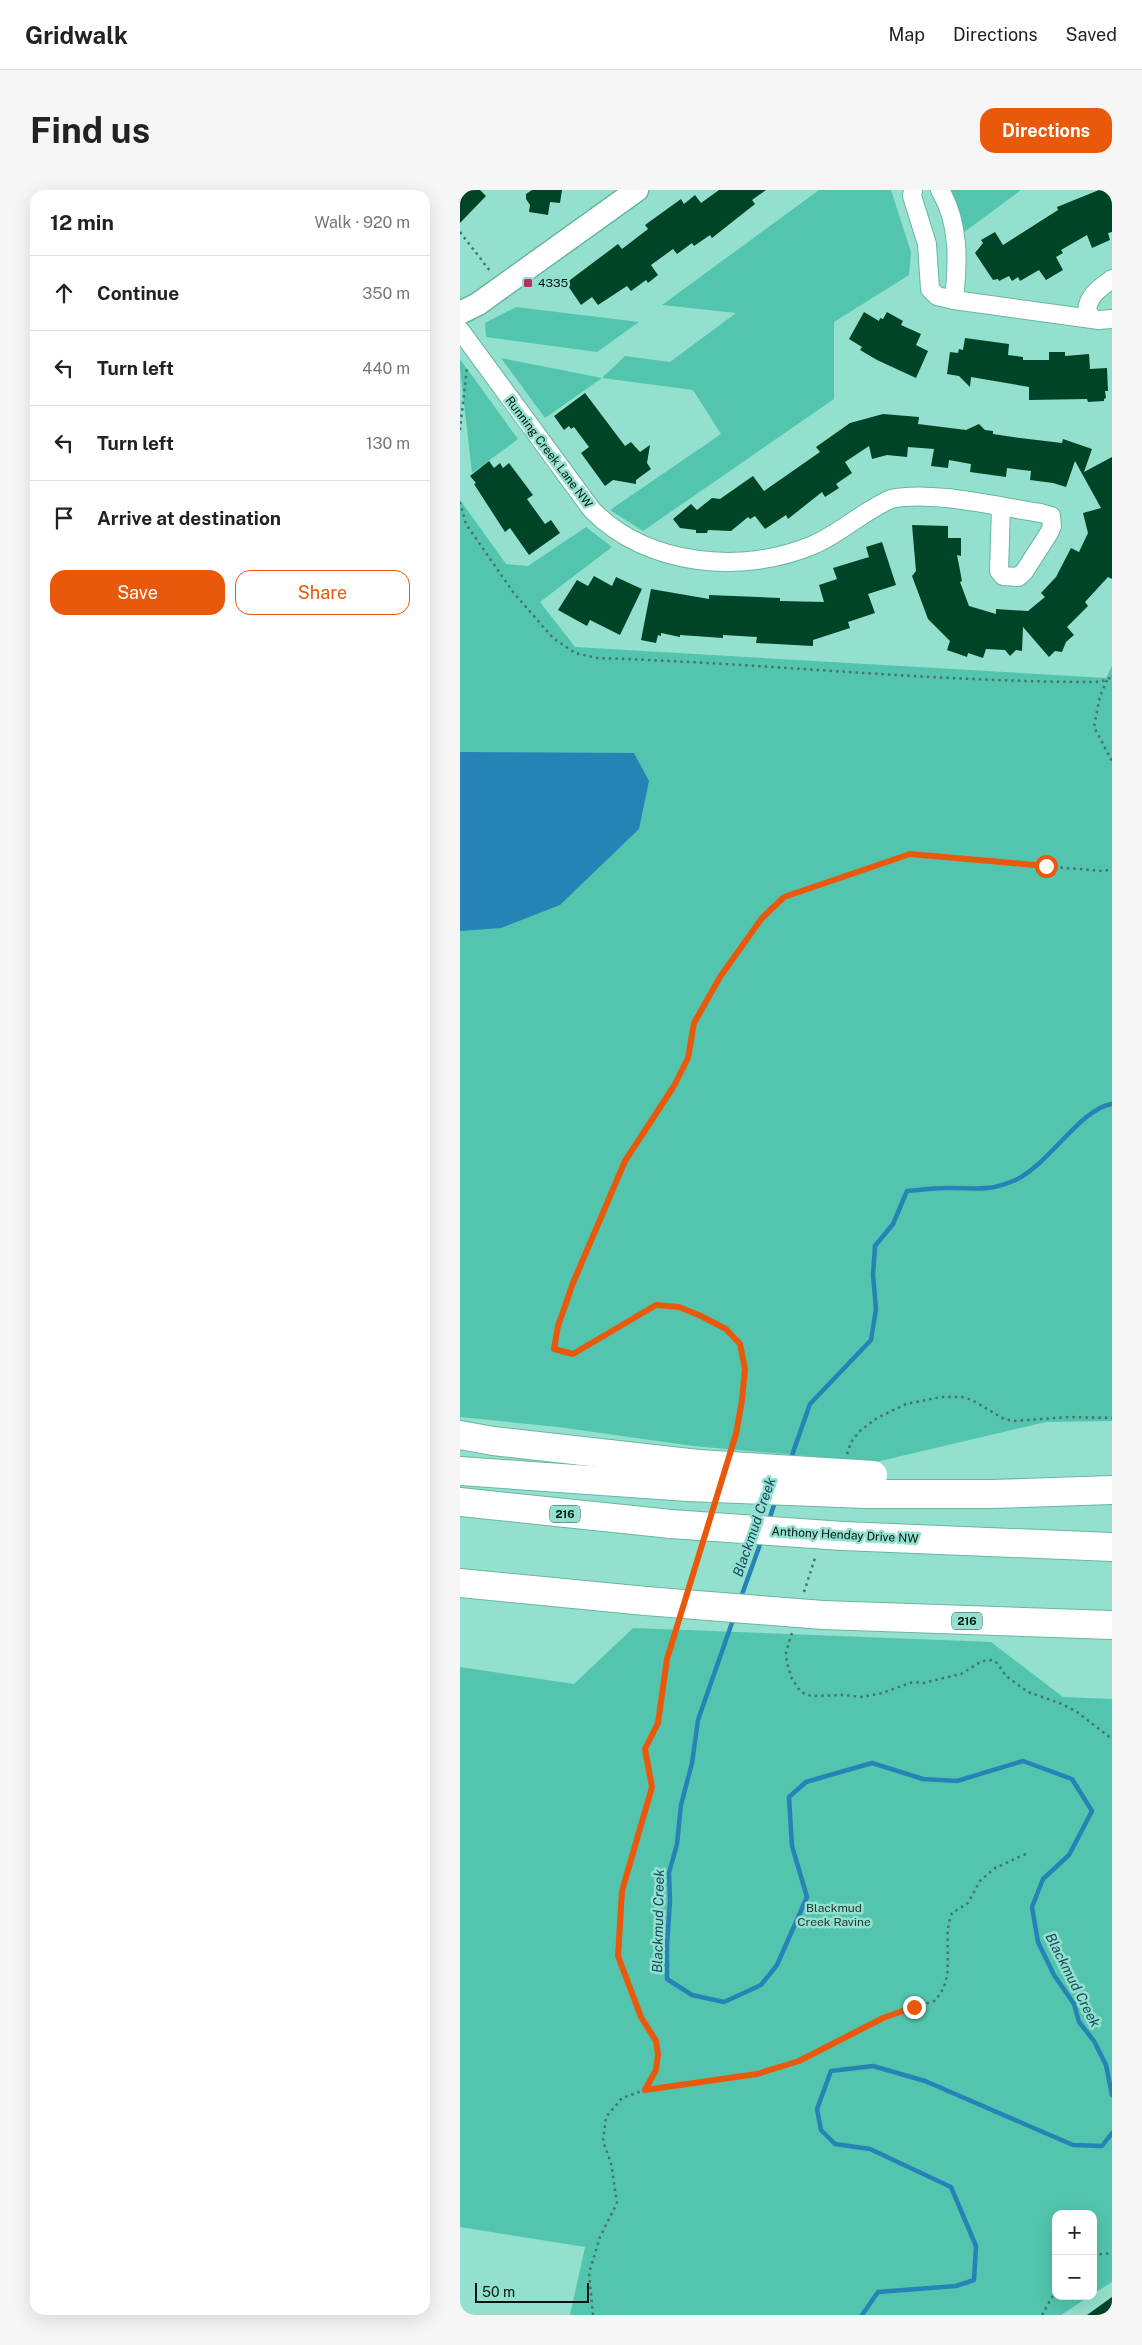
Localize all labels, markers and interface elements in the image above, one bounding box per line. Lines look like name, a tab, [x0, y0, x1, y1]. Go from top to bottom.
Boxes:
text: Gridwalk	[25, 21, 128, 49]
text: Map	[888, 24, 925, 45]
text: Directions	[953, 24, 1038, 45]
text: Saved	[1066, 24, 1117, 45]
button: Directions	[980, 108, 1112, 153]
text: Find us	[30, 110, 150, 151]
text: 12 min	[50, 210, 114, 235]
text: Walk · 920 m	[314, 213, 410, 232]
place label: 4335	[538, 276, 569, 290]
marker: 4335	[522, 277, 534, 289]
icon: ahead	[50, 279, 78, 307]
text: Continue	[97, 282, 179, 304]
text: 350 m	[362, 284, 410, 303]
icon: left	[50, 354, 78, 382]
text: Turn left	[97, 357, 174, 379]
text: 440 m	[362, 359, 410, 378]
street label: Running Creek Lane NW	[503, 394, 596, 511]
icon: left	[50, 429, 78, 457]
text: Turn left	[97, 432, 174, 454]
text: 130 m	[366, 434, 410, 453]
icon: arrive	[50, 504, 78, 532]
text: Arrive at destination	[97, 507, 281, 529]
button: Save	[50, 570, 225, 615]
button: Share	[235, 570, 410, 615]
route start	[1035, 855, 1058, 878]
water label: Blackmud Creek	[730, 1475, 779, 1579]
road number: 216	[550, 1506, 580, 1522]
street label: Anthony Henday Drive NW	[771, 1524, 919, 1546]
road number: 216	[952, 1612, 982, 1630]
water label: Blackmud Creek	[649, 1869, 667, 1973]
park label: Blackmud Creek Ravine	[797, 1901, 871, 1929]
water label: Blackmud Creek	[1042, 1930, 1104, 2030]
route end	[903, 1996, 926, 2019]
map controls	[1052, 2210, 1097, 2300]
button: +	[1052, 2210, 1097, 2255]
button: −	[1052, 2255, 1097, 2300]
scale bar	[475, 2280, 589, 2303]
text: 50 m	[482, 2284, 515, 2300]

